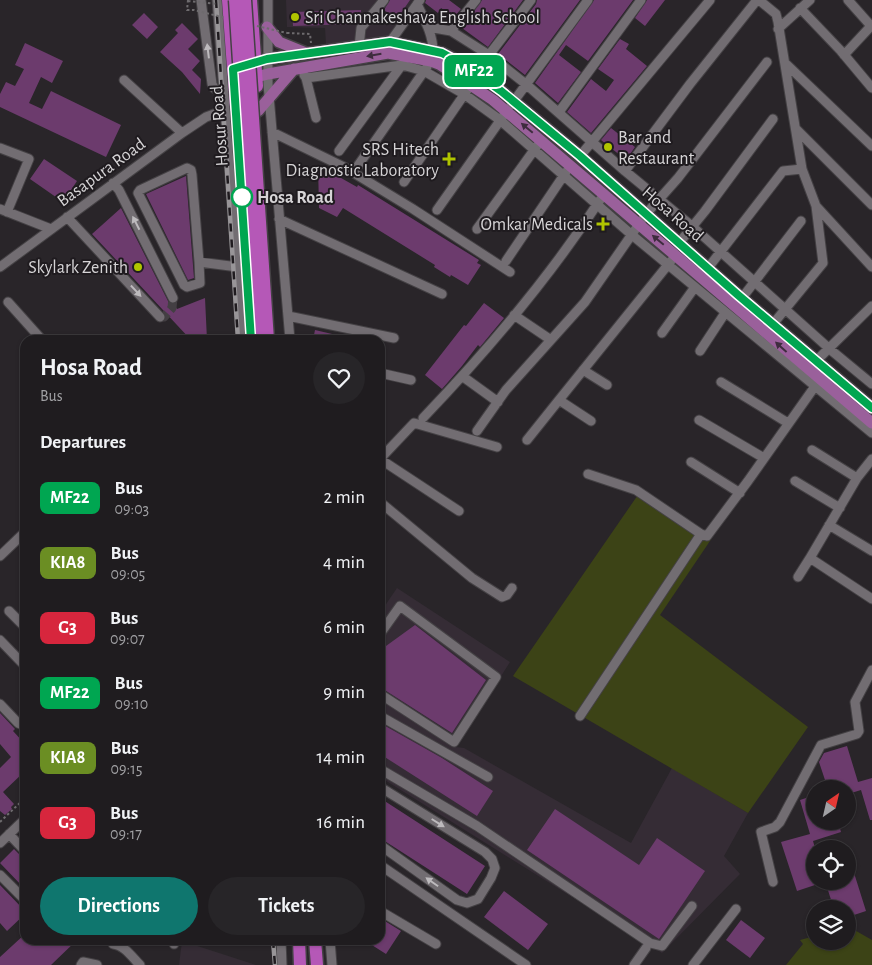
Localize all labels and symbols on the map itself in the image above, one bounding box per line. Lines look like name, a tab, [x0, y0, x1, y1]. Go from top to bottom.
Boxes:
place label: Sri Channakeshava English School	[305, 9, 540, 27]
marker: Sri Channakeshava English School	[289, 11, 301, 23]
one-way arrow	[204, 43, 212, 59]
one-way arrow	[366, 52, 382, 60]
line badge: MF22	[439, 55, 509, 87]
street label: Hosur Road	[208, 85, 232, 167]
one-way arrow	[521, 123, 534, 134]
place label: Bar and Restaurant	[618, 129, 694, 168]
street label: Basapura Road	[54, 135, 149, 211]
place label: SRS Hitech Diagnostic Laboratory	[286, 141, 439, 180]
marker: Bar and Restaurant	[602, 141, 614, 153]
marker: SRS Hitech Diagnostic Laboratory	[443, 153, 455, 165]
street label: Hosa Road	[638, 184, 706, 246]
marker: Hosa Road	[231, 186, 253, 208]
place label: Hosa Road	[257, 189, 334, 207]
one-way arrow	[132, 216, 140, 230]
place label: Omkar Medicals	[480, 216, 593, 234]
marker: Omkar Medicals	[597, 218, 609, 230]
one-way arrow	[652, 235, 665, 246]
place label: Skylark Zenith	[28, 259, 128, 277]
marker: Skylark Zenith	[132, 261, 144, 273]
one-way arrow	[130, 285, 142, 297]
one-way arrow	[775, 341, 788, 352]
north arrow	[806, 780, 856, 830]
one-way arrow	[431, 818, 444, 827]
one-way arrow	[426, 878, 439, 888]

